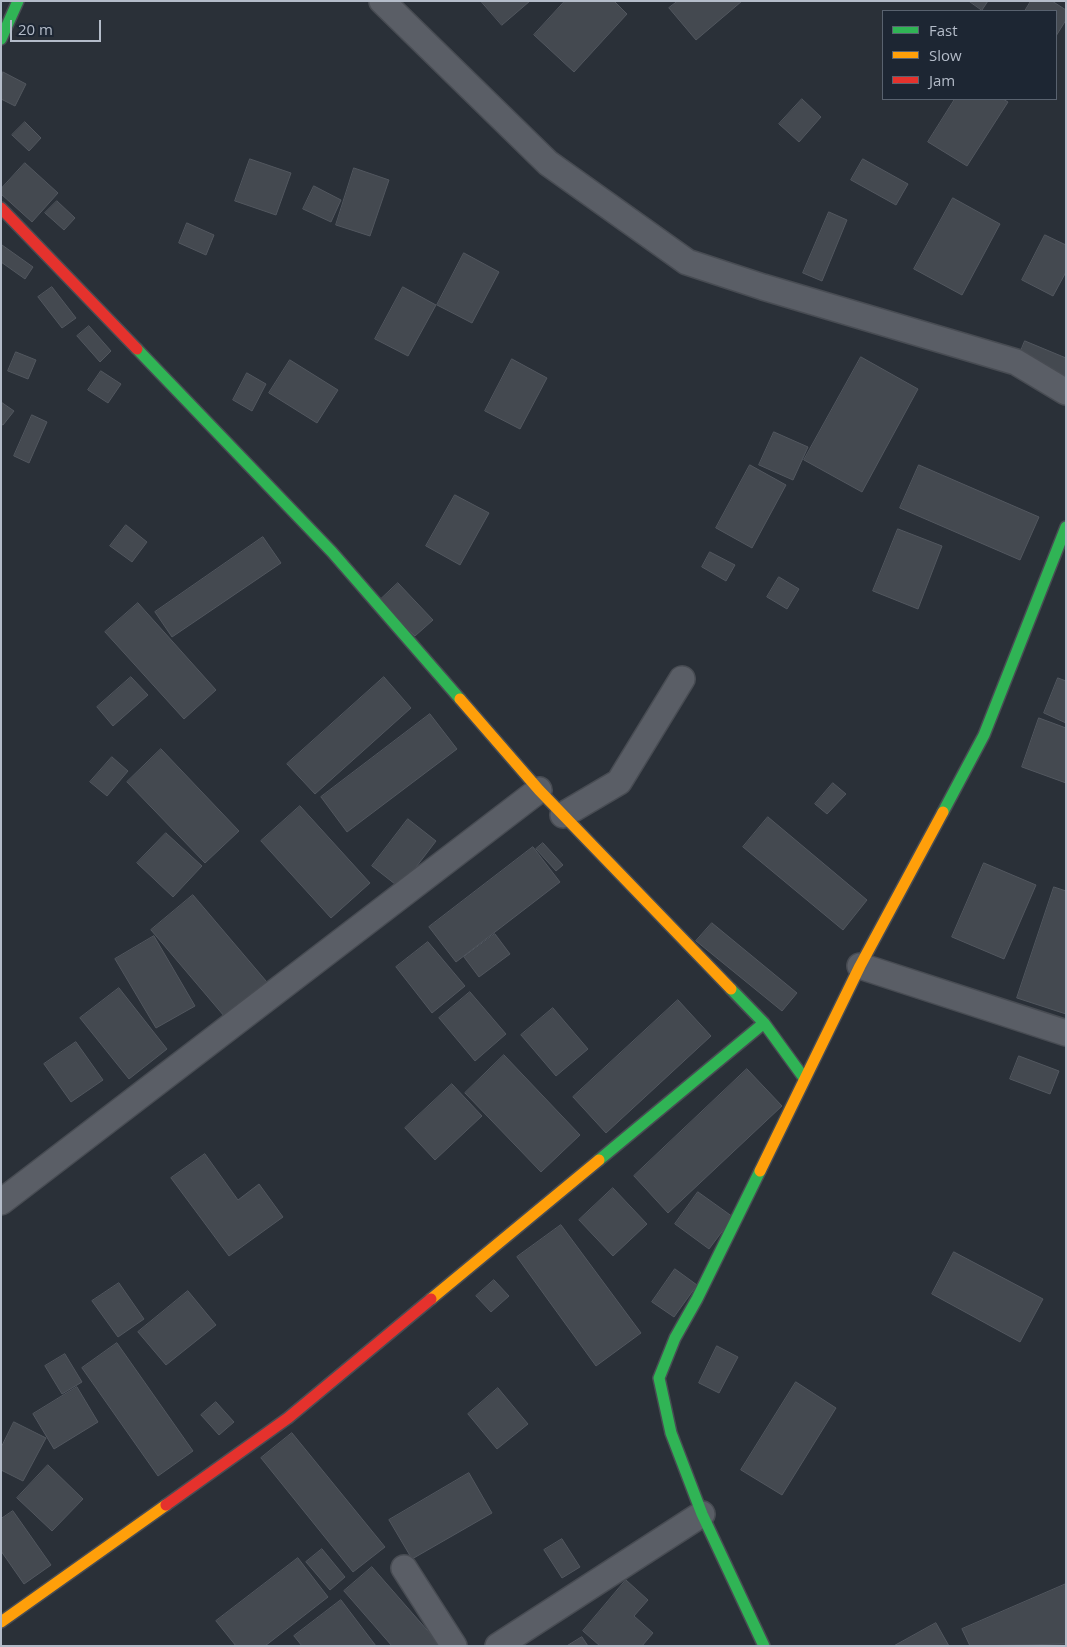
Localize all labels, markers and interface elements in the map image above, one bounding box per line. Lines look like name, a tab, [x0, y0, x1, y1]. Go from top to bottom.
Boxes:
scale bar	[12, 10, 104, 42]
legend	[882, 10, 1057, 100]
text: 20 m	[18, 19, 53, 39]
text: Fast	[929, 20, 958, 40]
text: Slow	[929, 45, 962, 65]
text: Jam	[929, 70, 955, 90]

